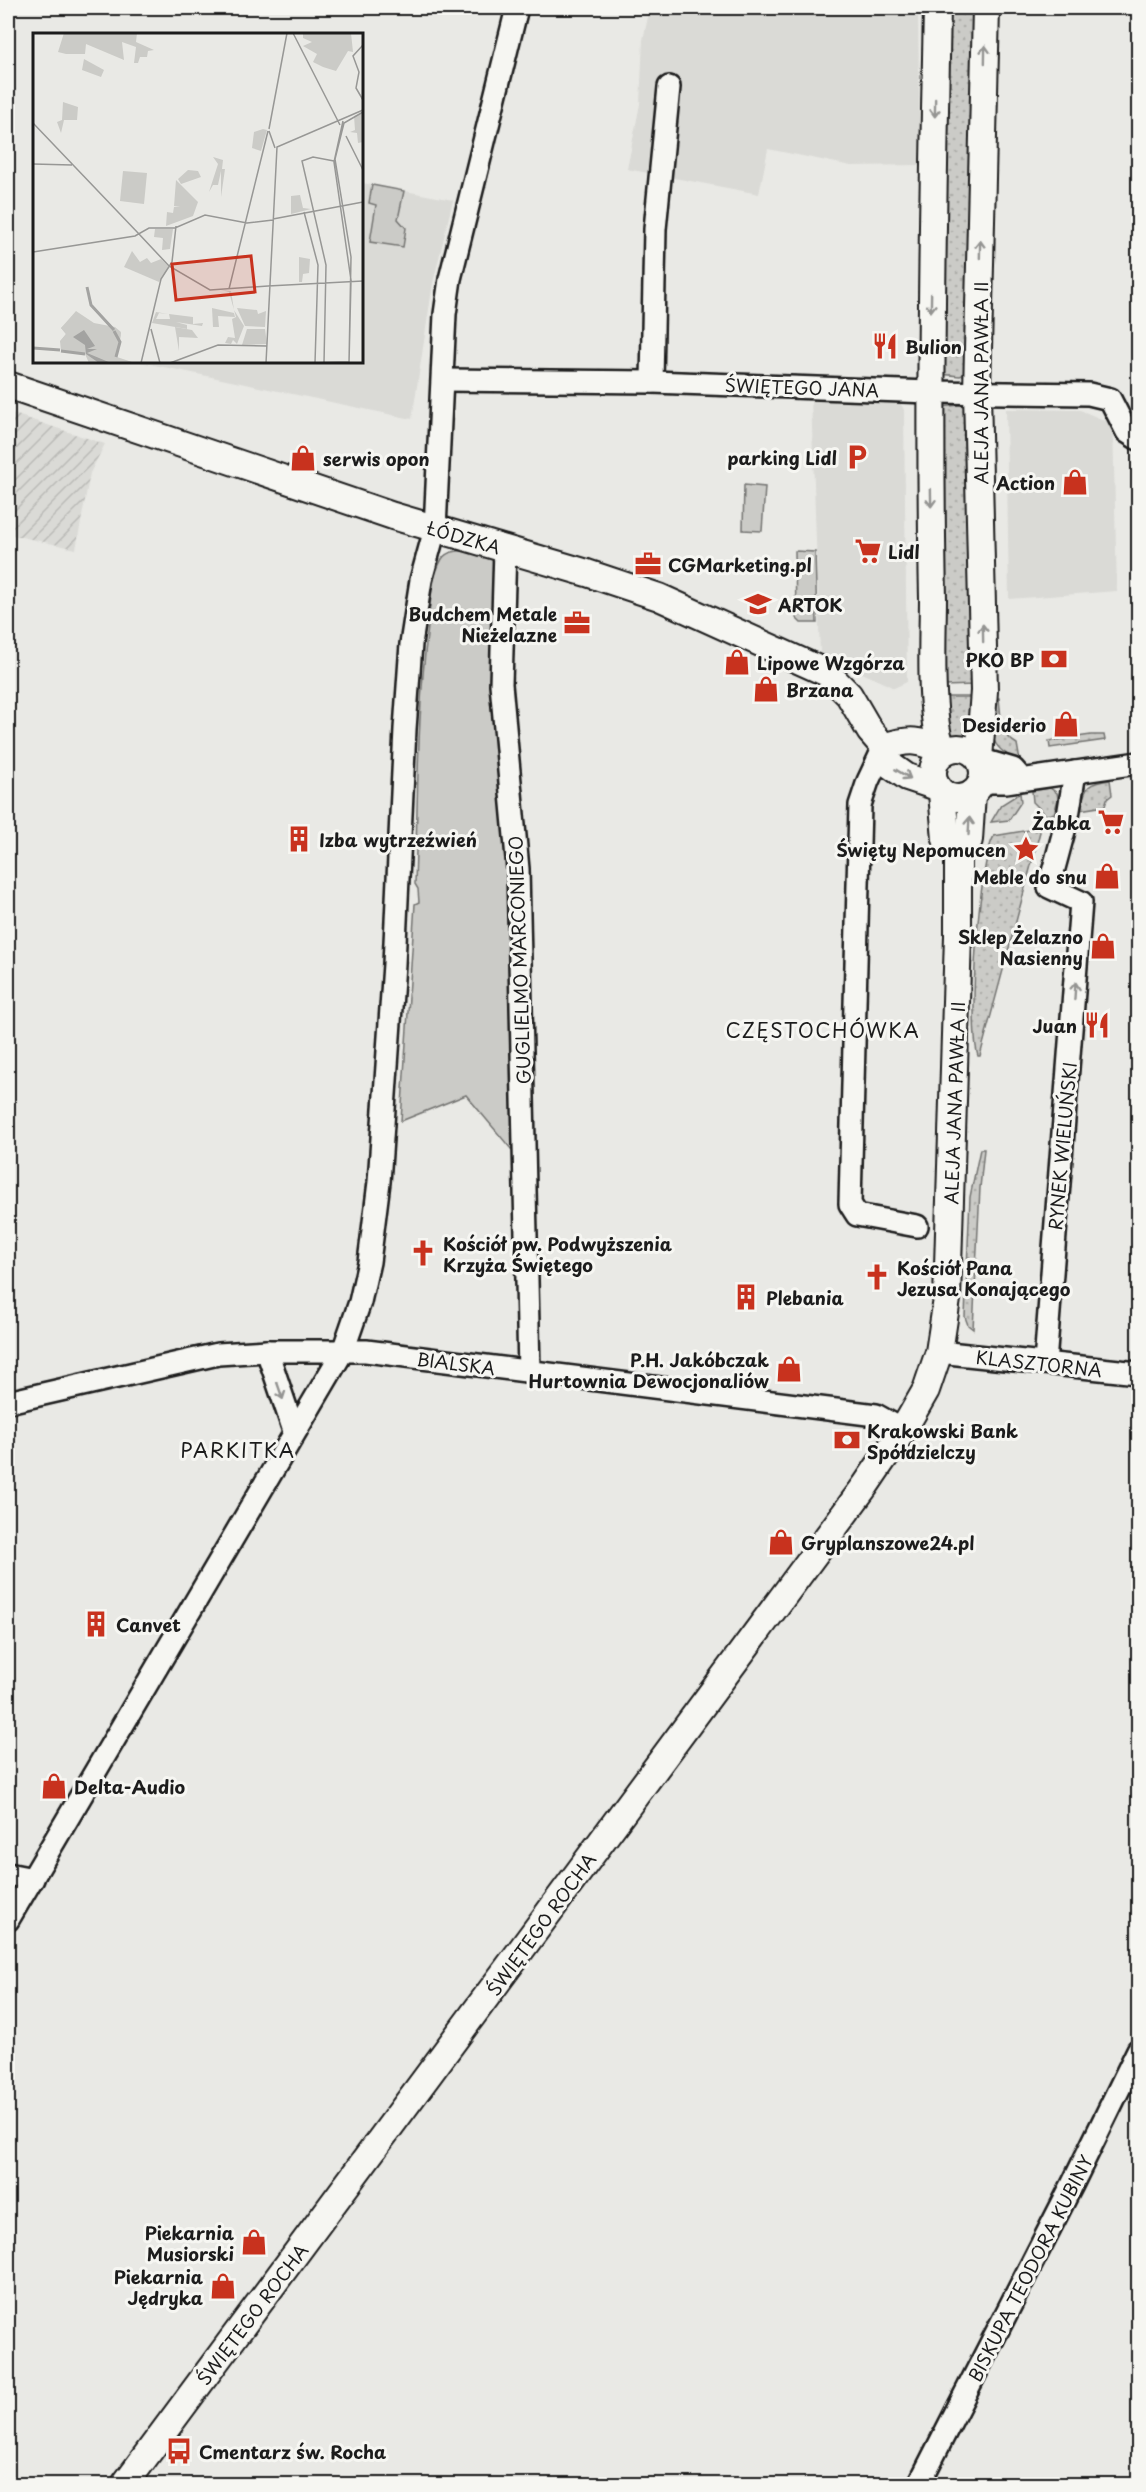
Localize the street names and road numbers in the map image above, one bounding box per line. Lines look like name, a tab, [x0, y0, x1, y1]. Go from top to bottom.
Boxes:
street label: ALEJA JANA PAWŁA II	[967, 282, 994, 485]
street label: ŚWIĘTEGO JANA	[724, 371, 880, 403]
street label: ŁÓDZKA	[423, 513, 504, 560]
street label: GUGLIELMO MARCONIEGO	[501, 835, 537, 1085]
street label: ALEJA JANA PAWŁA II	[937, 1001, 971, 1205]
street label: RYNEK WIELUŃSKI	[1041, 1061, 1083, 1231]
street label: KLASZTORNA	[975, 1343, 1104, 1383]
street label: BIALSKA	[415, 1345, 497, 1381]
street label: ŚWIĘTEGO ROCHA	[480, 1847, 602, 2001]
street label: BISKUPA TEODORA KUBINY	[961, 2150, 1099, 2386]
street label: ŚWIĘTEGO ROCHA	[190, 2238, 314, 2390]

